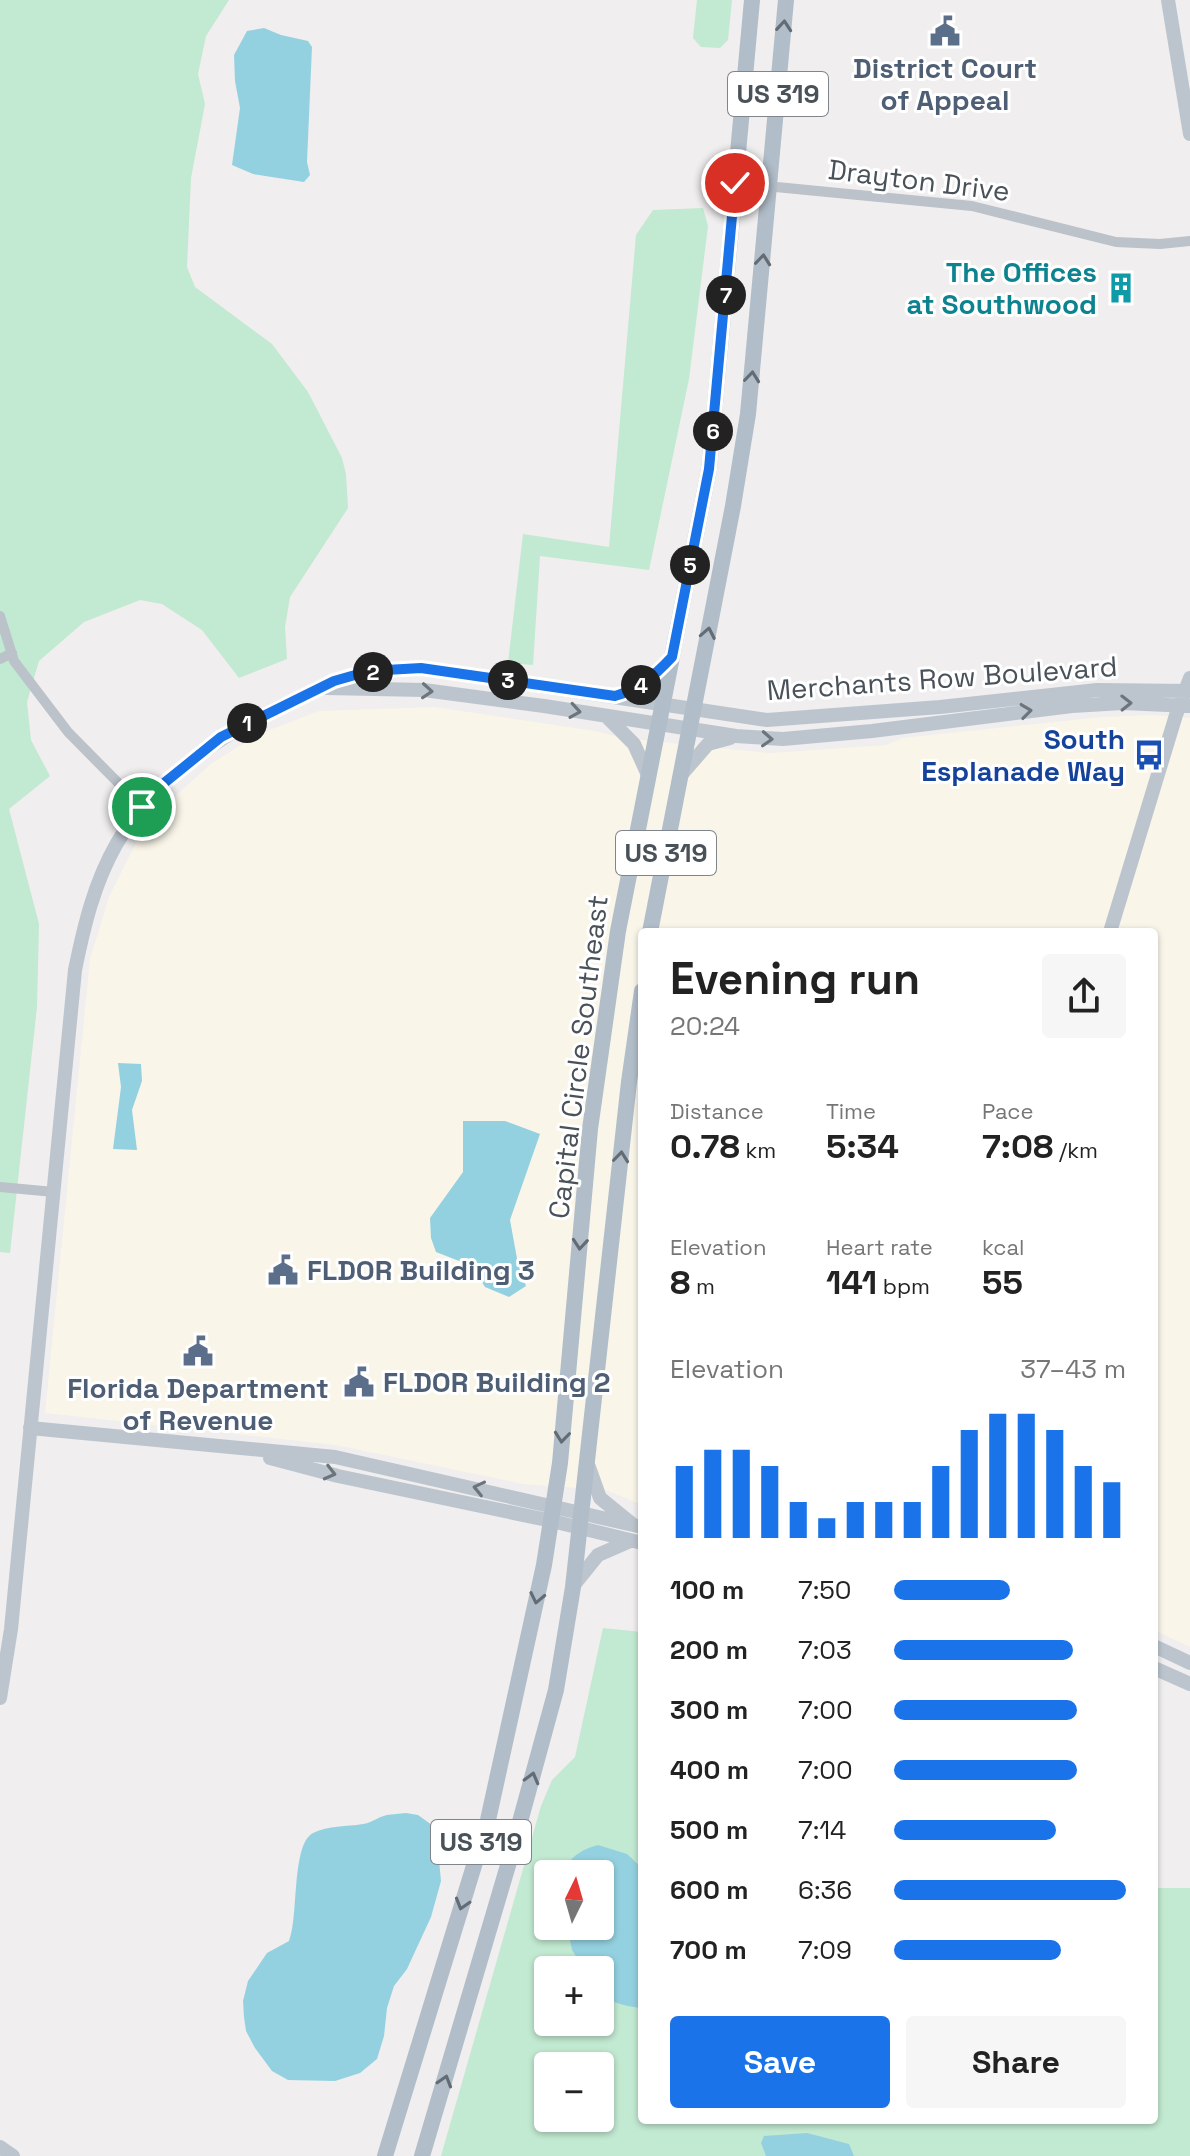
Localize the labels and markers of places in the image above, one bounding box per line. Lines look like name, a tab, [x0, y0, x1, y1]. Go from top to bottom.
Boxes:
public building icon: District Court of Appeal	[928, 14, 962, 48]
place label: District Court of Appeal	[853, 50, 1037, 118]
pin	[701, 149, 769, 217]
place label: The Offices at Southwood	[907, 254, 1097, 322]
building icon: The Offices at Southwood	[1104, 271, 1138, 305]
pin: 7	[706, 275, 746, 315]
pin: 6	[693, 411, 733, 451]
pin: 5	[670, 545, 710, 585]
pin: 2	[353, 652, 393, 692]
pin: 3	[488, 660, 528, 700]
pin: 4	[621, 665, 661, 705]
pin: 1	[227, 703, 267, 743]
place label: South Esplanade Way	[921, 721, 1125, 789]
bus stop icon: South Esplanade Way	[1132, 738, 1166, 772]
pin	[108, 773, 176, 841]
place label: FLDOR Building 3	[307, 1252, 535, 1288]
public building icon: FLDOR Building 3	[266, 1253, 300, 1287]
public building icon: Florida Department of Revenue	[181, 1334, 215, 1368]
place label: FLDOR Building 2	[383, 1364, 610, 1400]
public building icon: FLDOR Building 2	[342, 1365, 376, 1399]
place label: Florida Department of Revenue	[67, 1370, 329, 1438]

